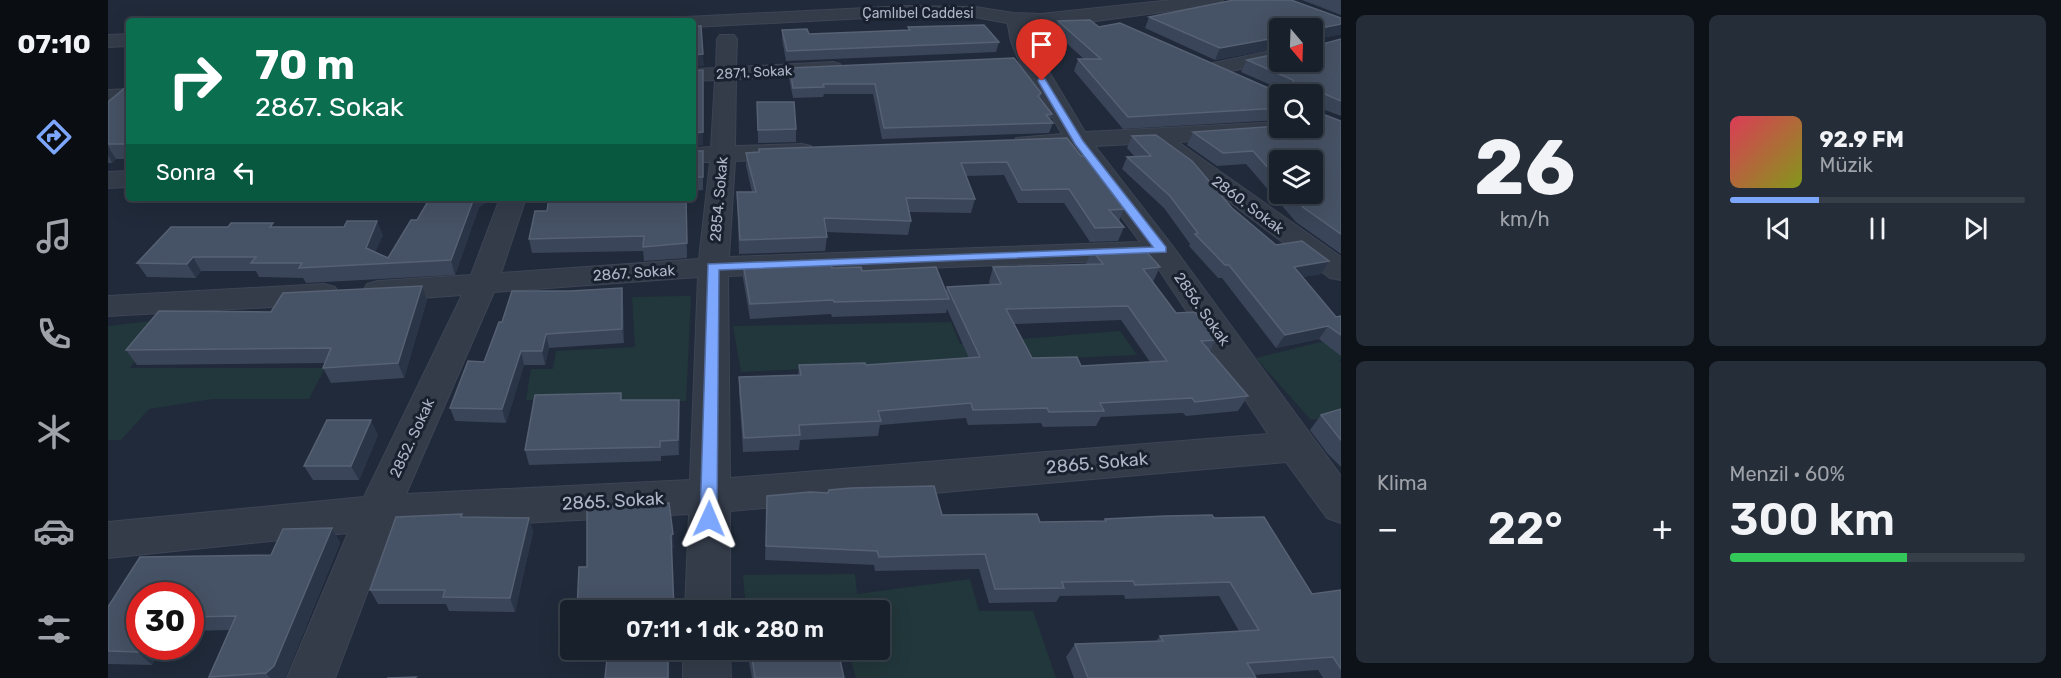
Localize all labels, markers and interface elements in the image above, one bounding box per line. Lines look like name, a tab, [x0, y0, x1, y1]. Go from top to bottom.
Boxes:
street label: Çamlıbel Caddesi	[862, 5, 974, 22]
north arrow	[1269, 18, 1323, 72]
map controls	[1269, 18, 1323, 204]
pin	[1016, 19, 1067, 81]
text: 07:10	[17, 28, 91, 60]
icon: arrive	[1025, 28, 1058, 61]
text: 70 m	[255, 40, 355, 90]
icon: right	[156, 42, 234, 120]
street label: 2871. Sokak	[716, 62, 793, 83]
button: search	[1269, 84, 1323, 138]
text: 2867. Sokak	[255, 91, 404, 123]
icon: directions	[33, 116, 75, 158]
text: 26	[1474, 121, 1575, 214]
text: 92.9 FM	[1820, 126, 1904, 153]
button: layers	[1269, 150, 1323, 204]
text: Müzik	[1820, 153, 1873, 177]
street label: 2854. Sokak	[706, 155, 732, 242]
icon: left	[228, 156, 261, 189]
text: Sonra	[156, 159, 216, 186]
street label: 2860. Sokak	[1208, 172, 1288, 238]
text: km/h	[1500, 207, 1550, 231]
icon: previous	[1762, 212, 1795, 245]
icon: pause	[1861, 212, 1894, 245]
icon: next	[1959, 212, 1992, 245]
icon: music	[33, 215, 75, 257]
street label: 2867. Sokak	[592, 261, 676, 285]
street label: 2856. Sokak	[1170, 269, 1234, 349]
icon: phone	[33, 313, 75, 355]
street label: 2852. Sokak	[386, 395, 438, 480]
icon: climate	[33, 411, 75, 453]
street label: 2865. Sokak	[1045, 448, 1150, 478]
text: Menzil · 60%	[1730, 462, 1845, 486]
text: Klima	[1377, 471, 1428, 495]
street label: 2865. Sokak	[561, 487, 665, 515]
position arrow	[677, 487, 741, 551]
text: 300 km	[1730, 493, 1895, 546]
text: 22°	[1488, 502, 1563, 555]
text: −	[1377, 509, 1398, 548]
text: +	[1652, 509, 1673, 548]
icon: car	[33, 510, 75, 552]
speed limit sign: 30	[126, 582, 204, 660]
icon: filters	[33, 608, 75, 650]
text: 07:11 · 1 dk · 280 m	[626, 616, 824, 643]

